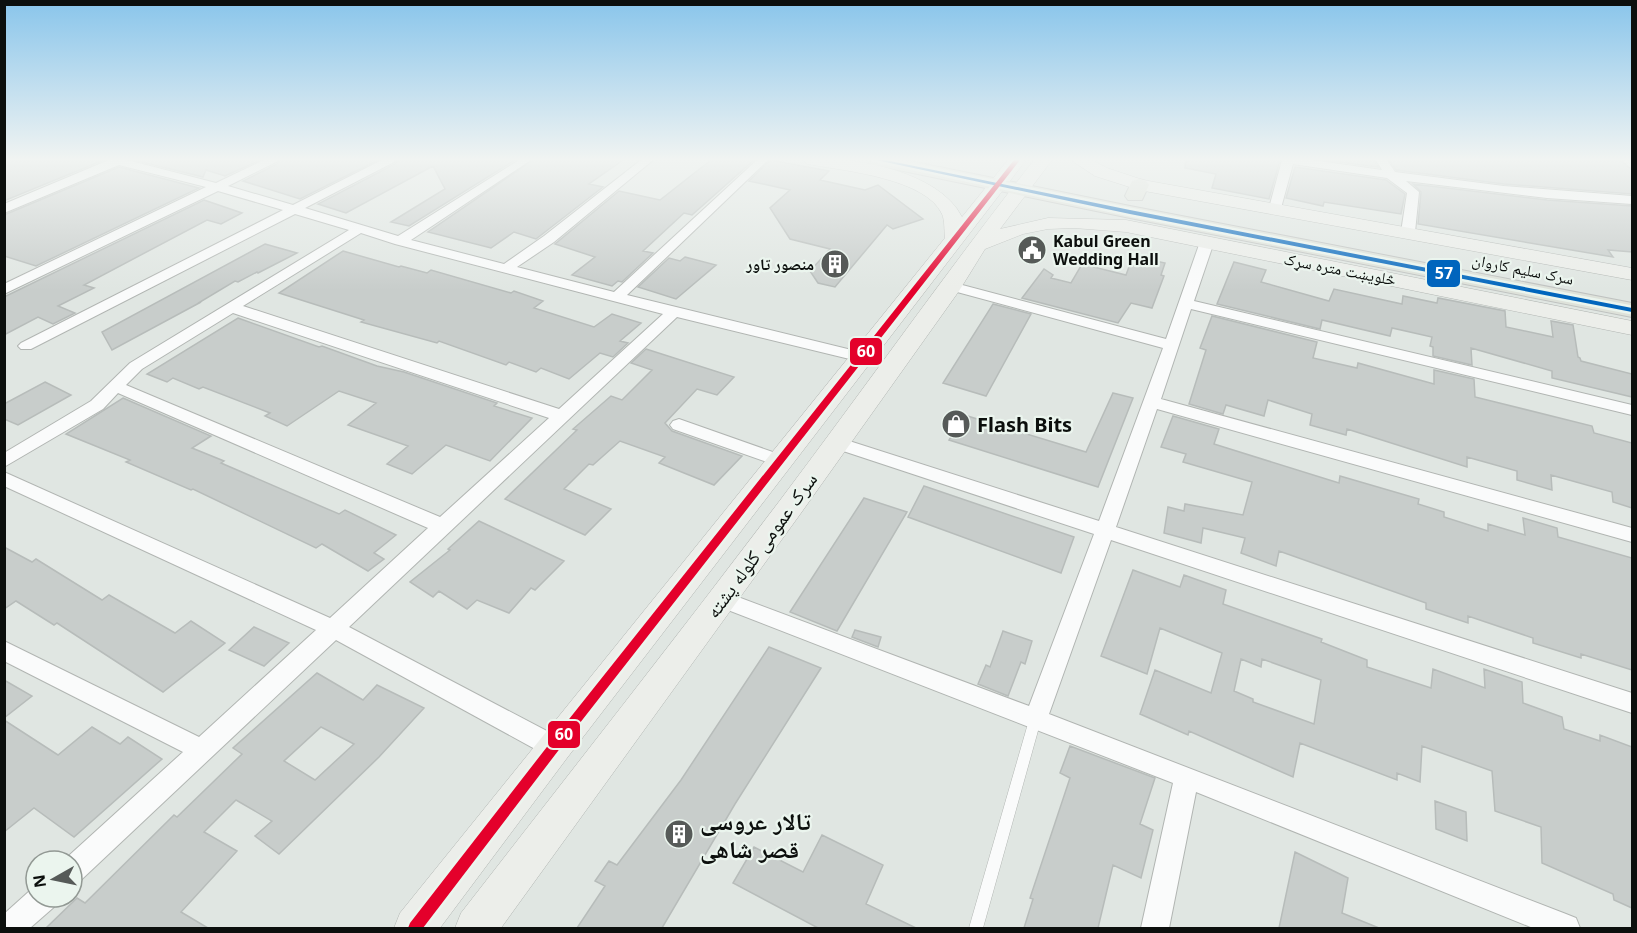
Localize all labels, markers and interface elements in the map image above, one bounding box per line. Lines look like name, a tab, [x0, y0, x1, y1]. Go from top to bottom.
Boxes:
place label: Kabul Green Wedding Hall	[1053, 230, 1159, 270]
public building icon: Kabul Green Wedding Hall	[1016, 234, 1048, 266]
street label: څلویښت متره سړک	[1282, 247, 1398, 291]
building icon: منصور تاور	[819, 248, 851, 280]
street label: سرک سلیم کاروان	[1470, 248, 1576, 290]
place label: منصور تاور	[745, 253, 814, 275]
line badge: 57	[1426, 259, 1461, 288]
text: 57	[1435, 262, 1453, 284]
line badge: 60	[849, 337, 883, 366]
text: 60	[857, 340, 875, 362]
shop icon: Flash Bits	[940, 408, 972, 440]
place label: Flash Bits	[977, 411, 1072, 438]
street label: سرک عمومی کلوله پشته	[699, 467, 823, 623]
line badge: 60	[547, 720, 581, 749]
text: 60	[555, 723, 573, 745]
place label: تالار عروسی قصر شاهی	[700, 804, 811, 865]
building icon: تالار عروسی قصر شاهی	[663, 818, 695, 850]
north arrow	[24, 849, 84, 909]
text: N	[27, 873, 51, 889]

